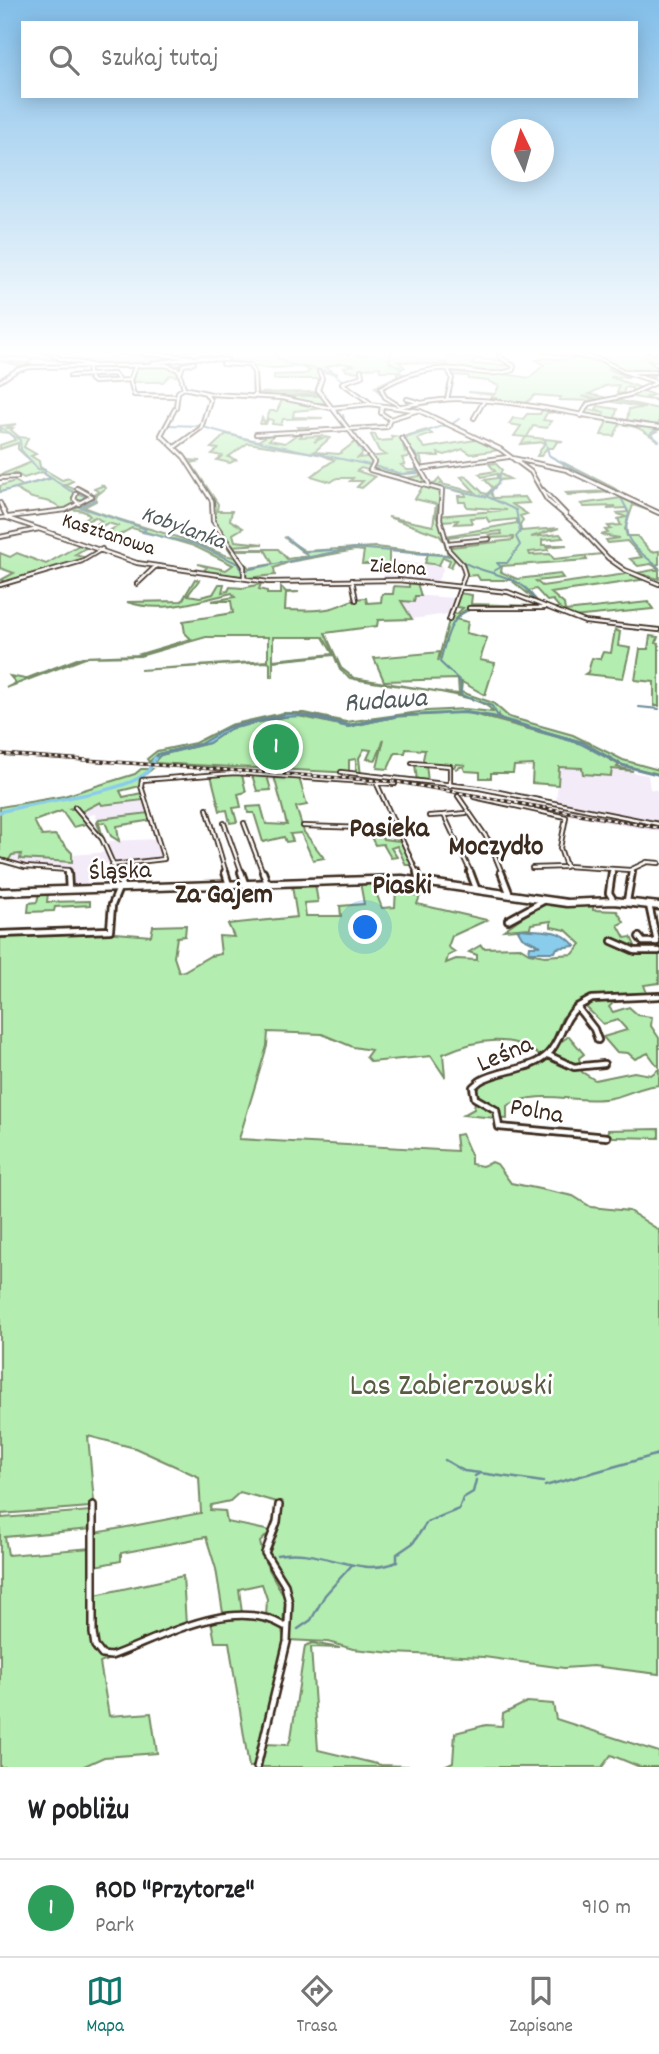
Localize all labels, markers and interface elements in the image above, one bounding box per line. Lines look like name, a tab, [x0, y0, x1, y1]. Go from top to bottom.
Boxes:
search box	[21, 21, 638, 98]
icon: search	[45, 41, 83, 79]
text: Szukaj tutaj	[101, 41, 219, 78]
north arrow	[491, 119, 554, 182]
water label: Kobylanka	[136, 499, 231, 560]
street label: Kasztanowa	[58, 507, 160, 565]
street label: Zielona	[369, 552, 428, 586]
water label: Rudawa	[342, 680, 430, 726]
pin: 1	[253, 721, 299, 773]
district label: Pasieka	[349, 811, 430, 851]
district label: Moczydło	[449, 829, 543, 869]
street label: Śląska	[88, 853, 153, 892]
district label: Piaski	[372, 868, 432, 908]
district label: Za Gajem	[175, 877, 273, 917]
your location	[348, 910, 382, 944]
street label: Leśna	[472, 1027, 540, 1083]
street label: Polna	[507, 1090, 567, 1135]
park label: Las Zabierzowski	[349, 1365, 553, 1411]
text: W pobliżu	[28, 1791, 129, 1834]
text: ROD "Przytorze"	[95, 1873, 254, 1910]
text: 1	[48, 1892, 54, 1925]
text: 910 m	[582, 1892, 631, 1925]
text: Park	[95, 1910, 134, 1943]
tab: Mapa	[86, 1972, 124, 2041]
tab: Trasa	[296, 1972, 337, 2041]
tab: Zapisane	[509, 1972, 573, 2041]

